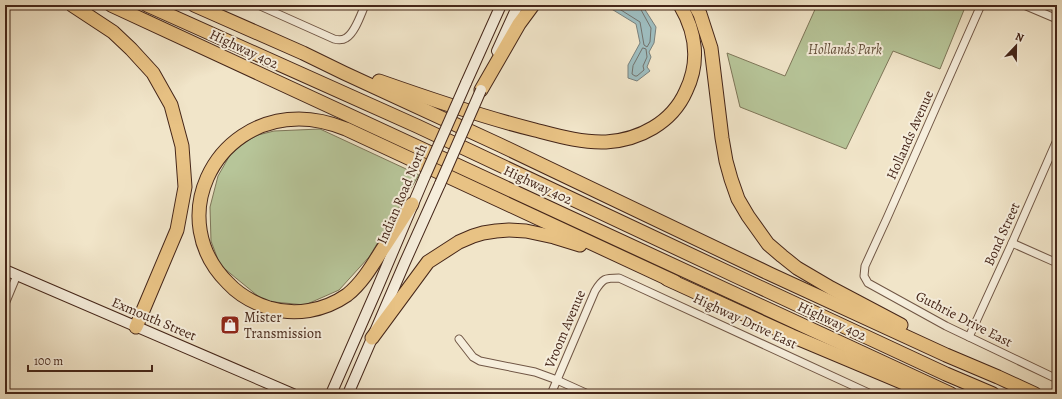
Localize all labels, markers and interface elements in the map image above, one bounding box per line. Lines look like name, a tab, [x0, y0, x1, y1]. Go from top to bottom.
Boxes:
street label: Highway 402	[206, 25, 282, 73]
north arrow	[996, 26, 1036, 66]
text: N	[1013, 29, 1026, 46]
park label: Hollands Park	[808, 40, 882, 59]
street label: Hollands Avenue	[882, 87, 938, 183]
street label: Indian Road North	[372, 140, 432, 247]
street label: Highway 402	[500, 161, 576, 209]
street label: Bond Street	[980, 199, 1025, 269]
street label: Guthrie Drive East	[912, 286, 1016, 352]
street label: Vroom Avenue	[540, 287, 590, 372]
street label: Highway Drive East	[690, 289, 800, 354]
street label: Exmouth Street	[109, 293, 200, 346]
street label: Highway 402	[794, 297, 870, 345]
place label: Mister Transmission	[244, 308, 322, 343]
shop icon: Mister Transmission	[219, 314, 241, 336]
scale bar	[28, 347, 152, 373]
text: 100 m	[34, 353, 63, 369]

